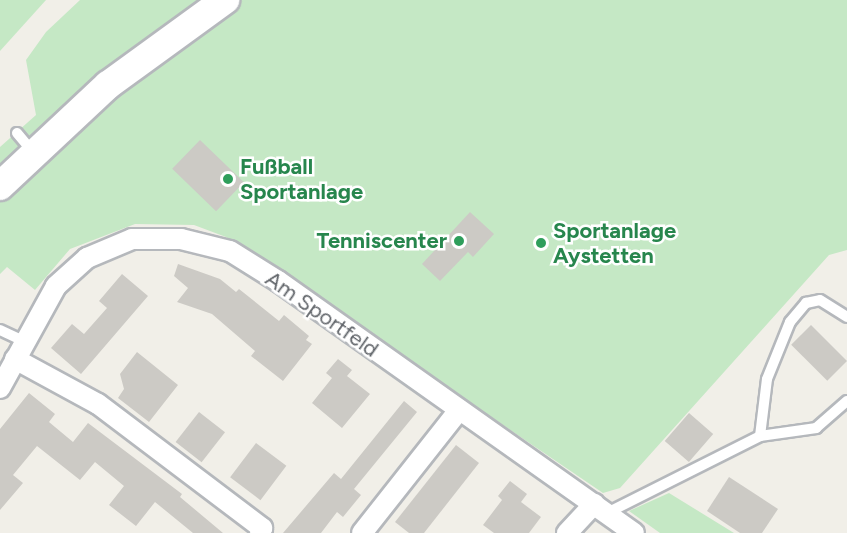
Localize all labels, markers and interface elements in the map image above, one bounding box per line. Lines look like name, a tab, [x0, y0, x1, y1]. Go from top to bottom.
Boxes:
place label: Fußball Sportanlage	[240, 153, 363, 204]
marker: Fußball Sportanlage	[221, 172, 235, 186]
place label: Sportanlage Aystetten	[553, 217, 676, 268]
place label: Tenniscenter	[317, 228, 447, 254]
marker: Tenniscenter	[452, 234, 466, 248]
marker: Sportanlage Aystetten	[534, 236, 548, 250]
street label: Am Sportfeld	[260, 265, 384, 363]

